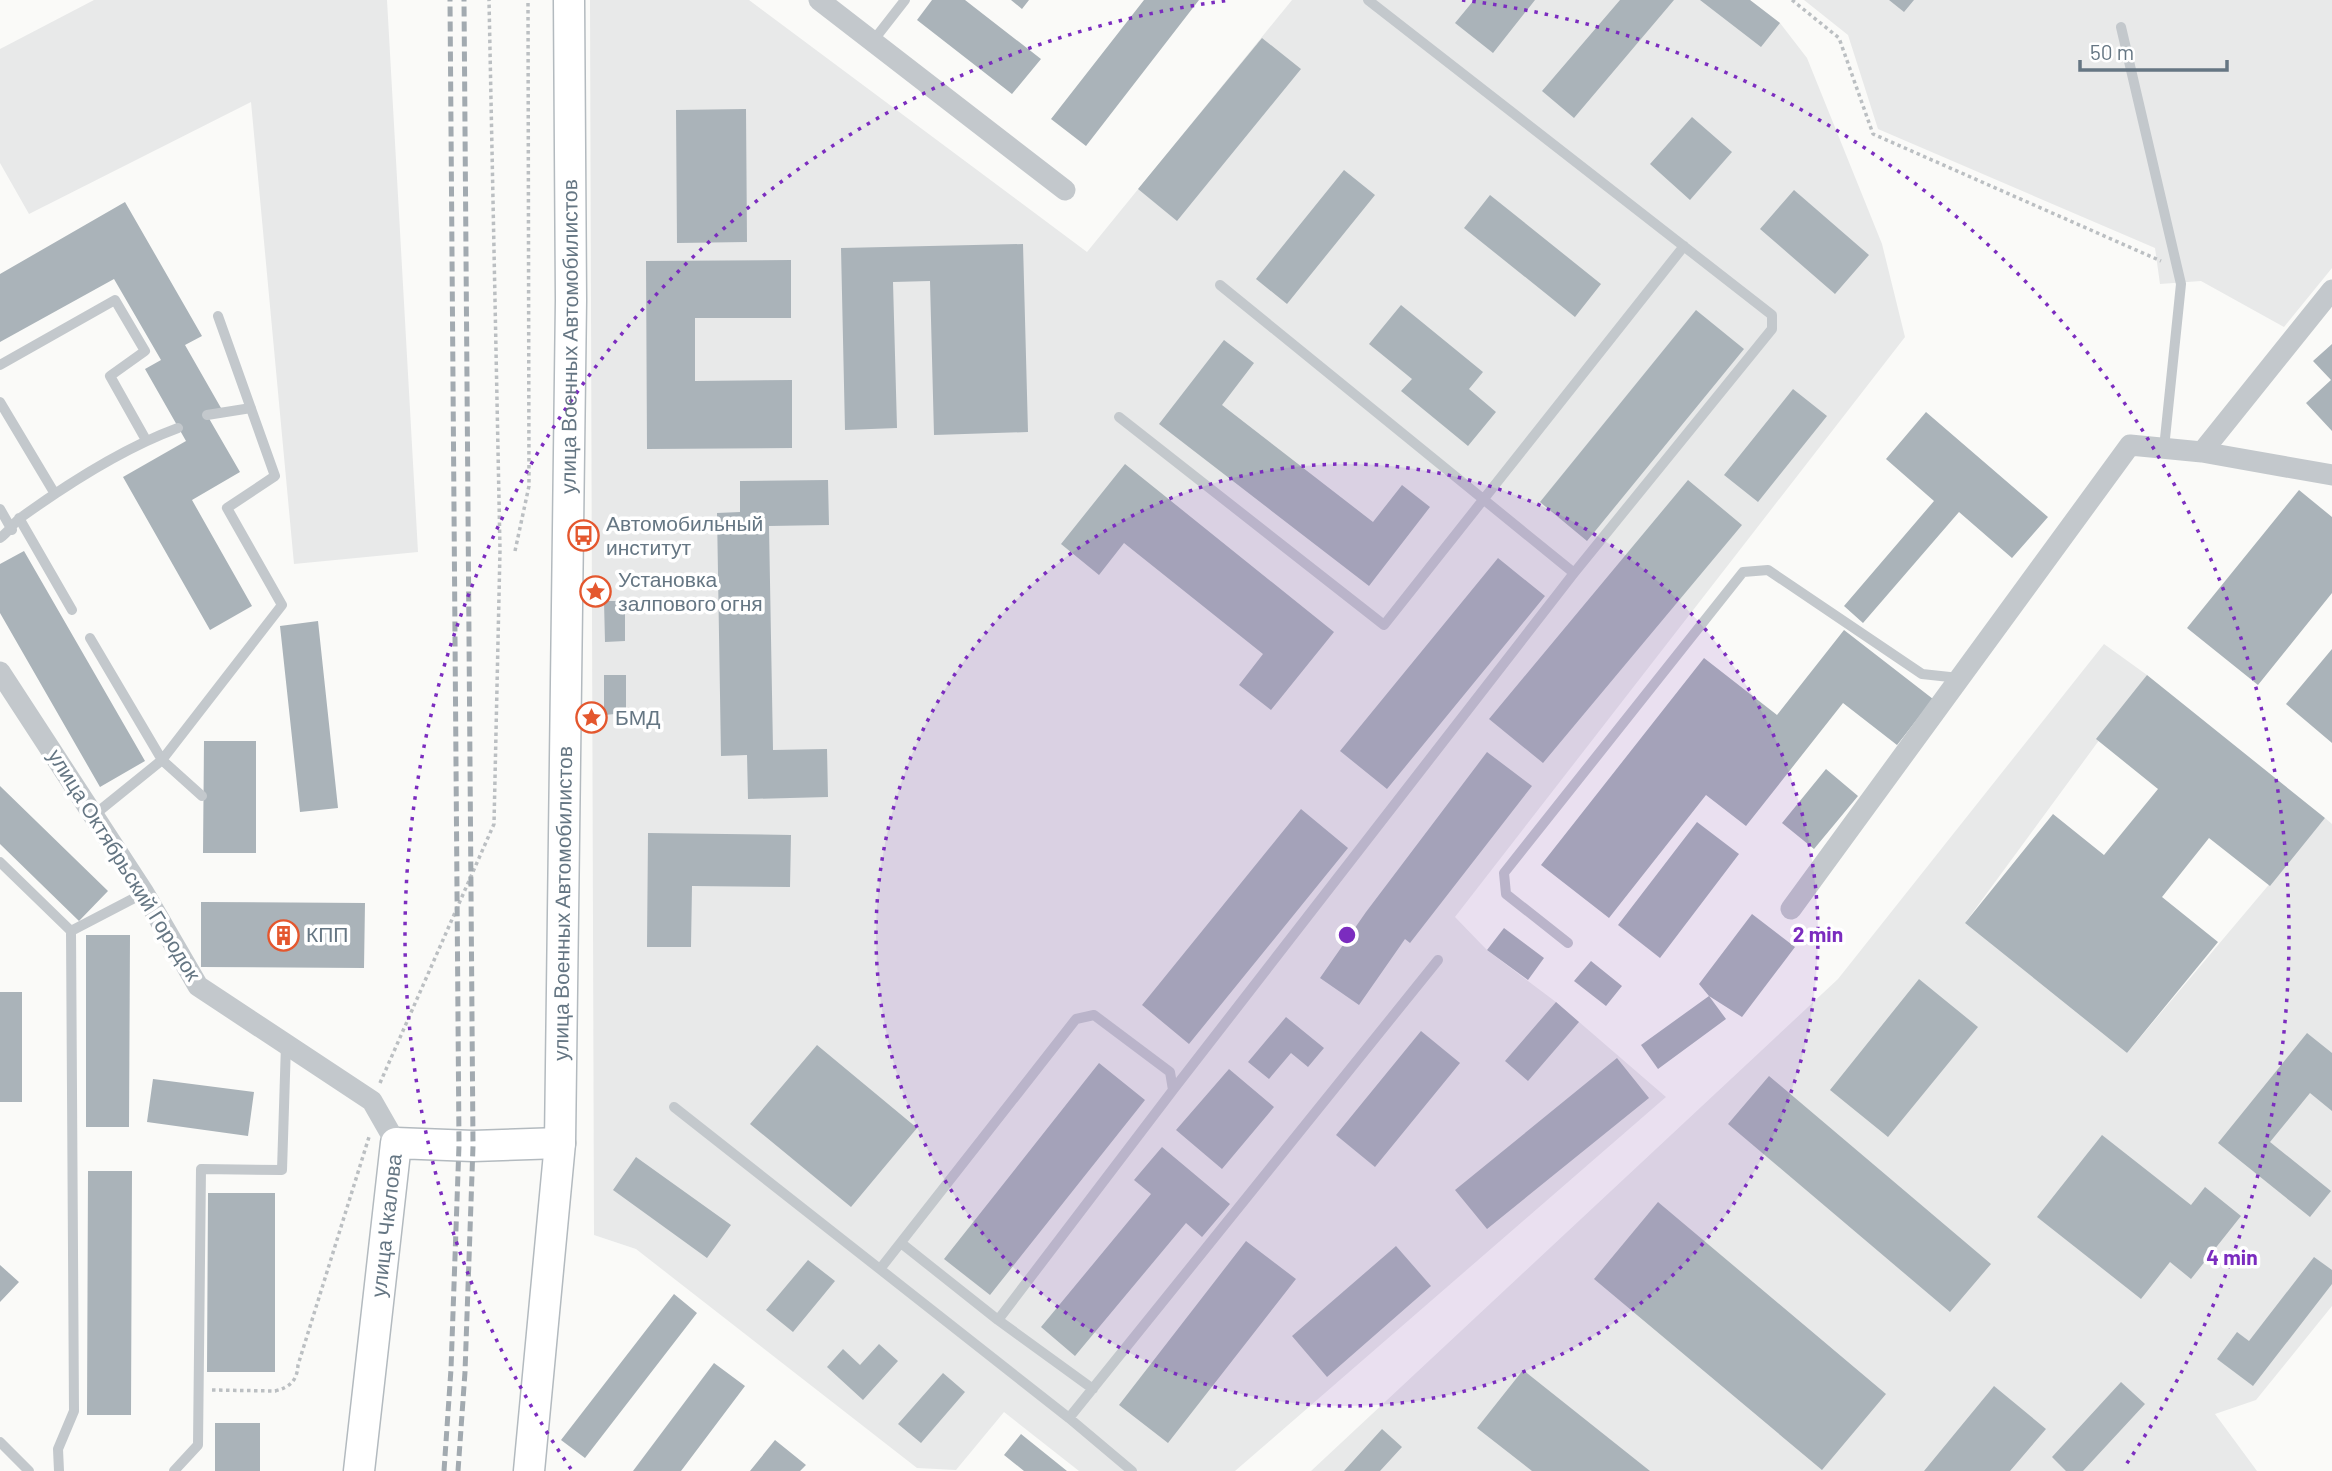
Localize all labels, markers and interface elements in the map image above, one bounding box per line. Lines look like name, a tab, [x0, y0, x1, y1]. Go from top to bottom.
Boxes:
scale bar	[2080, 28, 2227, 72]
text: 50 m	[2090, 39, 2134, 64]
street label: улица Военных Автомобилистов	[554, 179, 582, 494]
place label: Автомобильный институт	[606, 510, 763, 559]
bus stop icon: Автомобильный институт	[566, 519, 600, 553]
place label: Установка залпового огня	[618, 566, 763, 615]
place icon: Установка залпового огня	[578, 575, 612, 609]
place icon: БМД	[575, 701, 609, 735]
place label: БМД	[615, 704, 661, 729]
street label: улица Октябрьский Городок	[44, 744, 207, 985]
street label: улица Военных Автомобилистов	[547, 746, 576, 1061]
building icon: КПП	[266, 918, 300, 952]
place label: КПП	[306, 921, 348, 946]
text: 2 min	[1793, 921, 1843, 946]
centre of rings	[1335, 923, 1359, 947]
street label: улица Чкалова	[365, 1152, 406, 1298]
text: 4 min	[2206, 1244, 2258, 1269]

